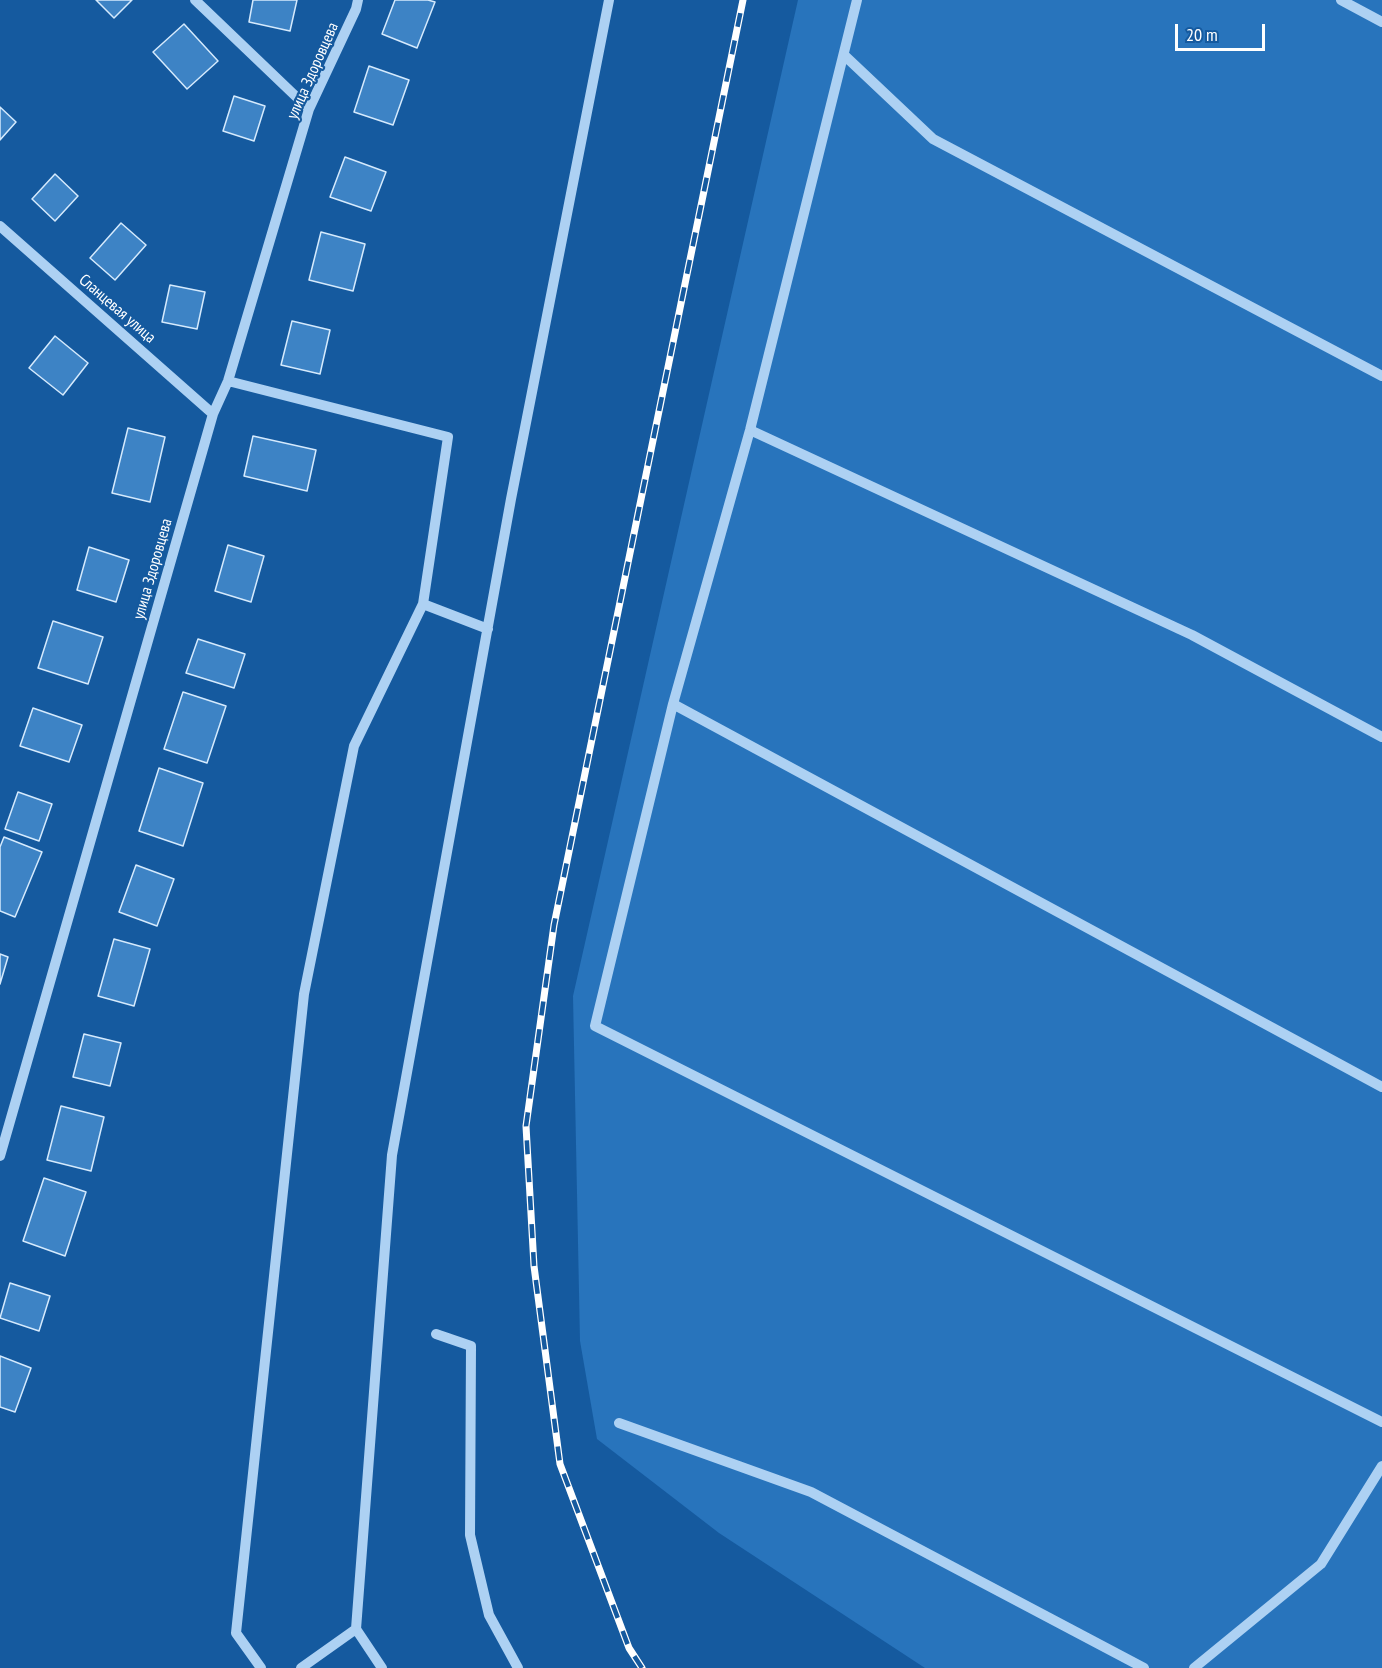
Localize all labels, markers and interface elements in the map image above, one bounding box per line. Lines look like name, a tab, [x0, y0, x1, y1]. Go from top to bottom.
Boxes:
scale bar	[1178, 12, 1268, 50]
street label: улица Здоровцева	[283, 20, 343, 122]
text: 20 m	[1186, 23, 1218, 46]
street label: Сланцевая улица	[75, 270, 159, 348]
street label: улица Здоровцева	[129, 516, 177, 622]

